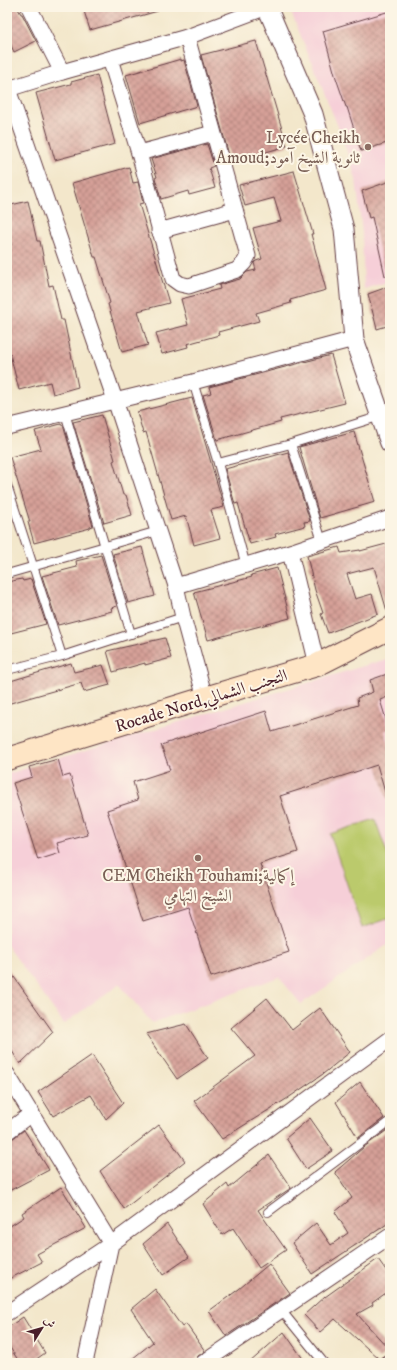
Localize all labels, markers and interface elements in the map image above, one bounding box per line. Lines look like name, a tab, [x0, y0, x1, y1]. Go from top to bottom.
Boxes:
place label: Lycée Cheikh Amoud;ثانوية الشيخ آمود	[216, 127, 361, 173]
marker: Lycée Cheikh Amoud;ثانوية الشيخ آمود	[363, 142, 373, 152]
street label: Rocade Nord,التجنب الشمالي	[113, 664, 291, 740]
marker: CEM Cheikh Touhami;إكمالية الشيخ التهامي	[193, 853, 203, 863]
place label: CEM Cheikh Touhami;إكمالية الشيخ التهامي	[102, 865, 295, 911]
north arrow	[22, 1308, 62, 1348]
text: ش	[40, 1314, 58, 1331]

